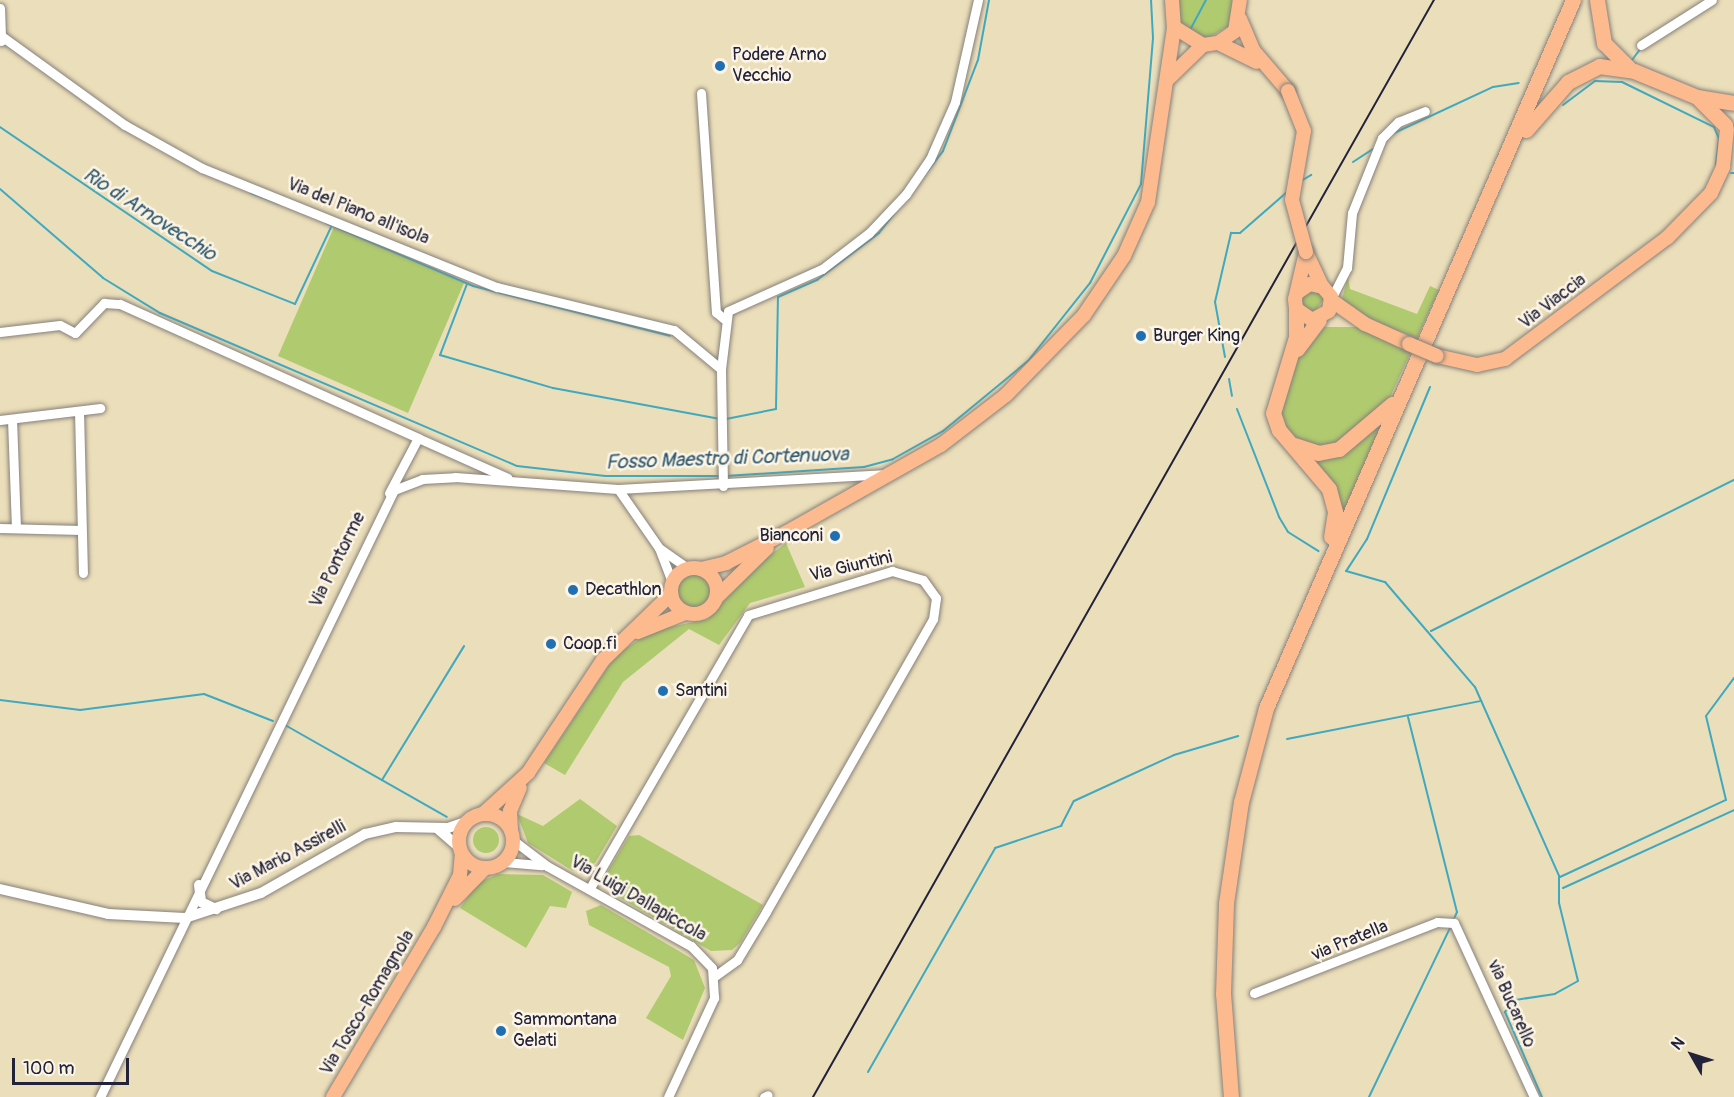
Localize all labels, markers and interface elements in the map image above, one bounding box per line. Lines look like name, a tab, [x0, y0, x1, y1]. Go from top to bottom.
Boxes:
place label: Podere Arno Vecchio	[732, 45, 827, 88]
marker: Podere Arno Vecchio	[713, 59, 727, 73]
water label: Rio di Arnovecchio	[79, 162, 221, 266]
street label: Via del Piano all'isola	[284, 174, 432, 250]
street label: Via Viaccia	[1515, 270, 1591, 334]
place label: Burger King	[1153, 325, 1240, 347]
marker: Burger King	[1134, 329, 1148, 343]
water label: Fosso Maestro di Cortenuova	[605, 442, 849, 474]
street label: Via Pontorme	[306, 509, 370, 611]
place label: Bianconi	[760, 525, 823, 547]
marker: Bianconi	[828, 529, 842, 543]
street label: Via Giuntini	[808, 547, 894, 587]
place label: Decathlon	[585, 579, 662, 601]
marker: Decathlon	[566, 583, 580, 597]
place label: Coop.fi	[563, 633, 617, 655]
marker: Coop.fi	[544, 637, 558, 651]
place label: Santini	[675, 680, 727, 702]
marker: Santini	[656, 684, 670, 698]
street label: Via Mario Assirelli	[226, 816, 350, 896]
street label: Via Luigi Dallapiccola	[566, 851, 710, 947]
street label: via Pratella	[1309, 916, 1391, 966]
street label: Via Tosco-Romagnola	[316, 927, 420, 1079]
street label: via Bucarello	[1482, 957, 1540, 1051]
place label: Sammontana Gelati	[513, 1010, 617, 1052]
marker: Sammontana Gelati	[494, 1024, 508, 1038]
north arrow	[1662, 1025, 1722, 1085]
text: N	[1667, 1033, 1689, 1054]
scale bar	[15, 1046, 132, 1084]
text: 100 m	[23, 1057, 75, 1080]

